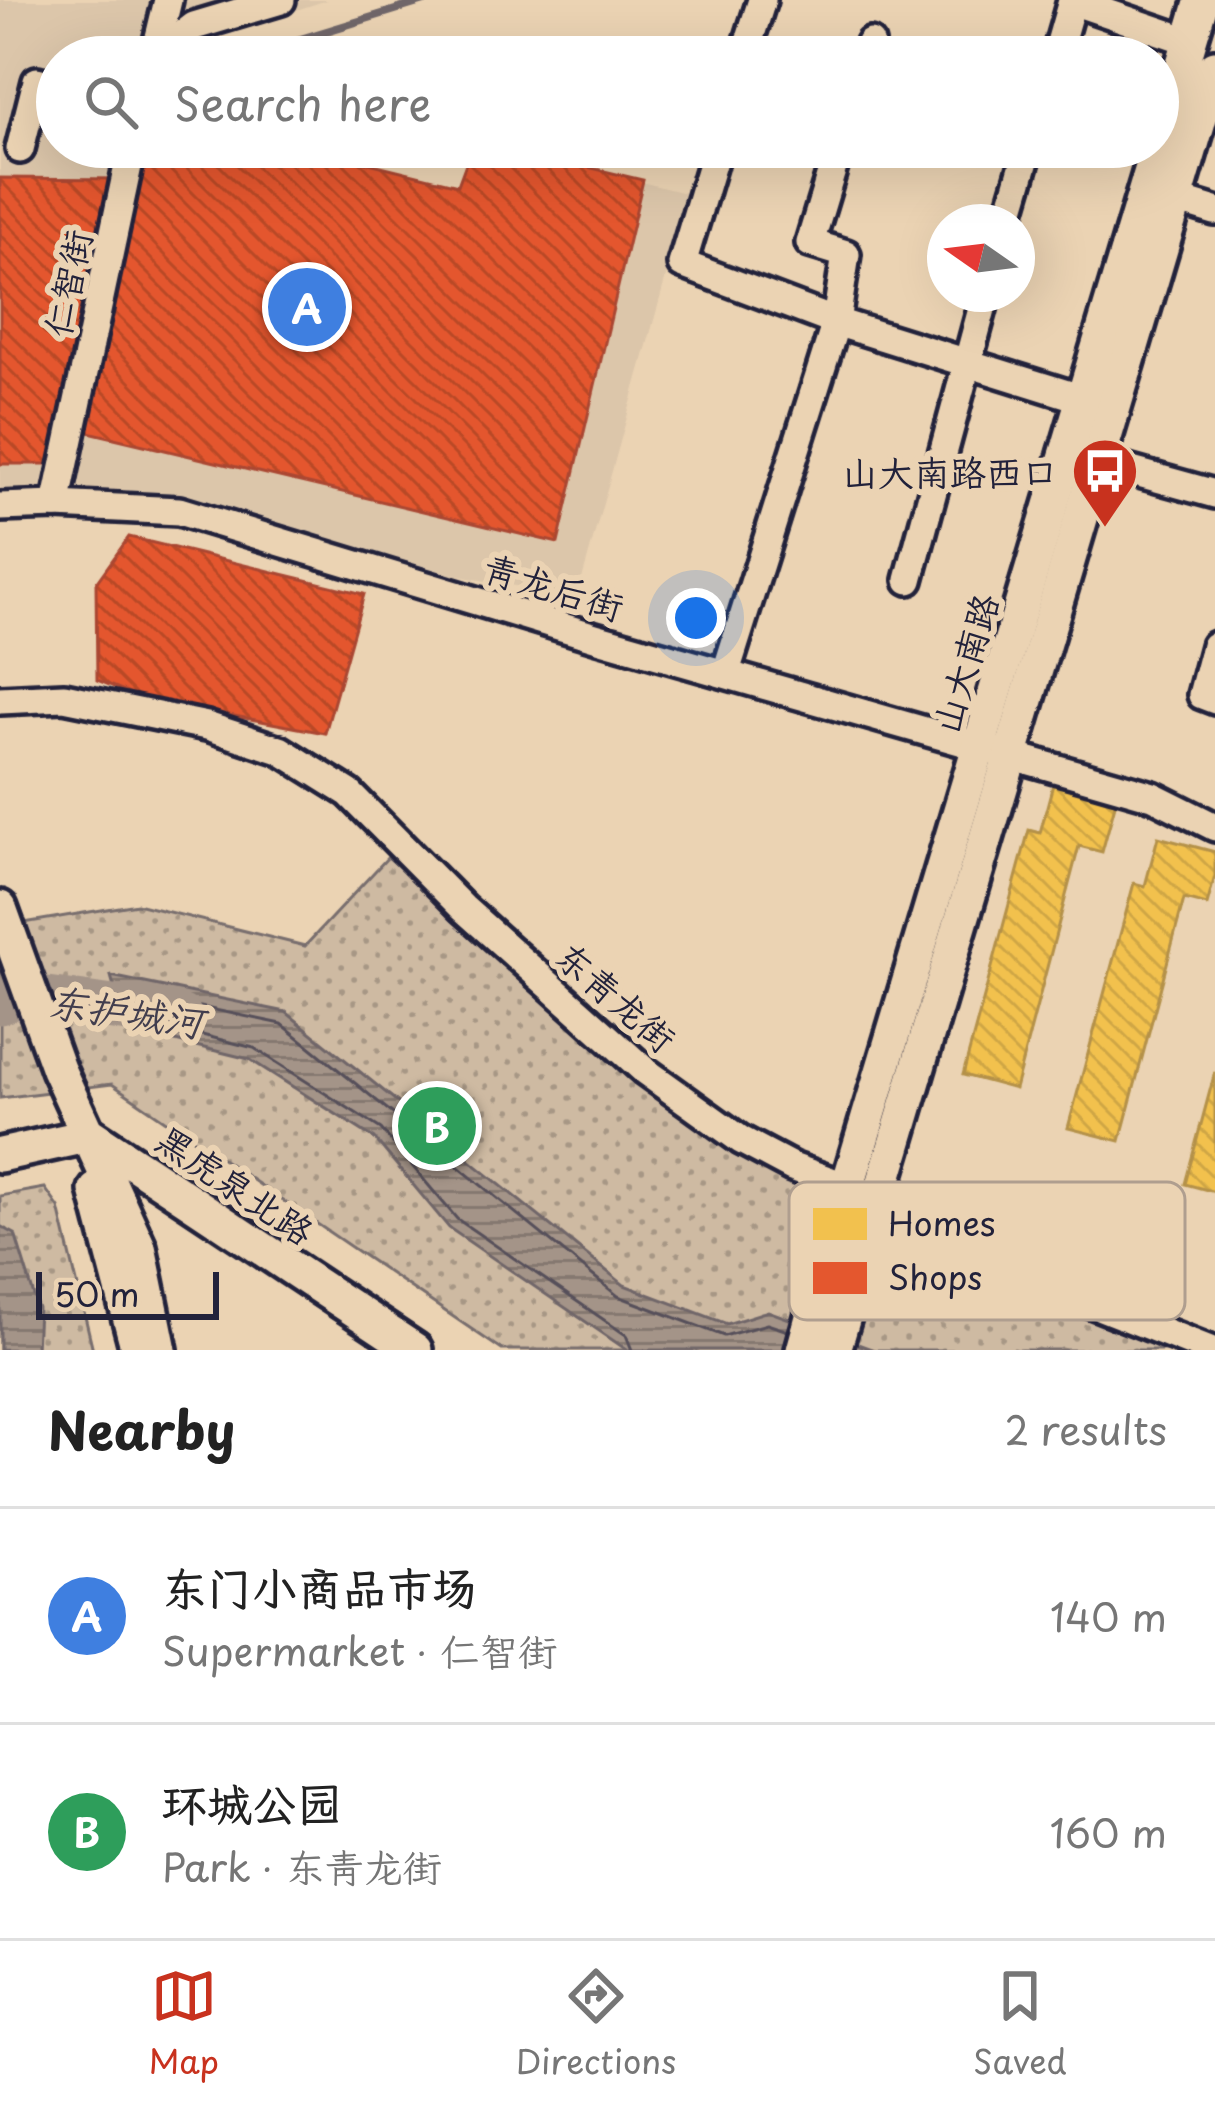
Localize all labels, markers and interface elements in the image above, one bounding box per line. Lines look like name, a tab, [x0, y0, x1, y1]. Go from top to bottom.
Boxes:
search box	[36, 36, 1179, 168]
text: Search here	[174, 68, 431, 136]
icon: search	[78, 69, 144, 135]
north arrow	[927, 204, 1035, 312]
street label: 仁智街	[28, 225, 104, 341]
pin: A	[268, 262, 346, 352]
bus stop icon: 山大南路西口	[1070, 436, 1140, 530]
place label: 山大南路西口	[842, 444, 1058, 498]
street label: 青龙后街	[477, 539, 631, 633]
street label: 山大南路	[917, 586, 1011, 740]
your location	[666, 588, 726, 648]
street label: 东青龙街	[545, 928, 689, 1064]
water label: 东护城河	[45, 970, 213, 1051]
pin: B	[398, 1081, 476, 1171]
street label: 黑虎泉北路	[146, 1111, 326, 1257]
legend	[789, 1182, 1185, 1320]
text: Homes	[888, 1197, 995, 1247]
text: Shops	[888, 1251, 982, 1301]
scale bar	[36, 1266, 219, 1319]
text: 50 m	[54, 1268, 140, 1318]
text: Nearby	[48, 1390, 235, 1467]
text: 2 results	[1005, 1399, 1167, 1458]
text: 东门小商品市场	[162, 1552, 477, 1620]
text: A	[72, 1586, 102, 1645]
text: 140 m	[1050, 1586, 1167, 1645]
text: Supermarket · 仁智街	[162, 1620, 557, 1679]
text: 环城公园	[162, 1768, 342, 1836]
text: B	[74, 1802, 100, 1861]
text: 160 m	[1050, 1802, 1167, 1861]
text: Park · 东青龙街	[162, 1836, 442, 1895]
tab: Map	[148, 1963, 219, 2085]
tab: Directions	[516, 1963, 676, 2085]
tab: Saved	[973, 1963, 1067, 2085]

